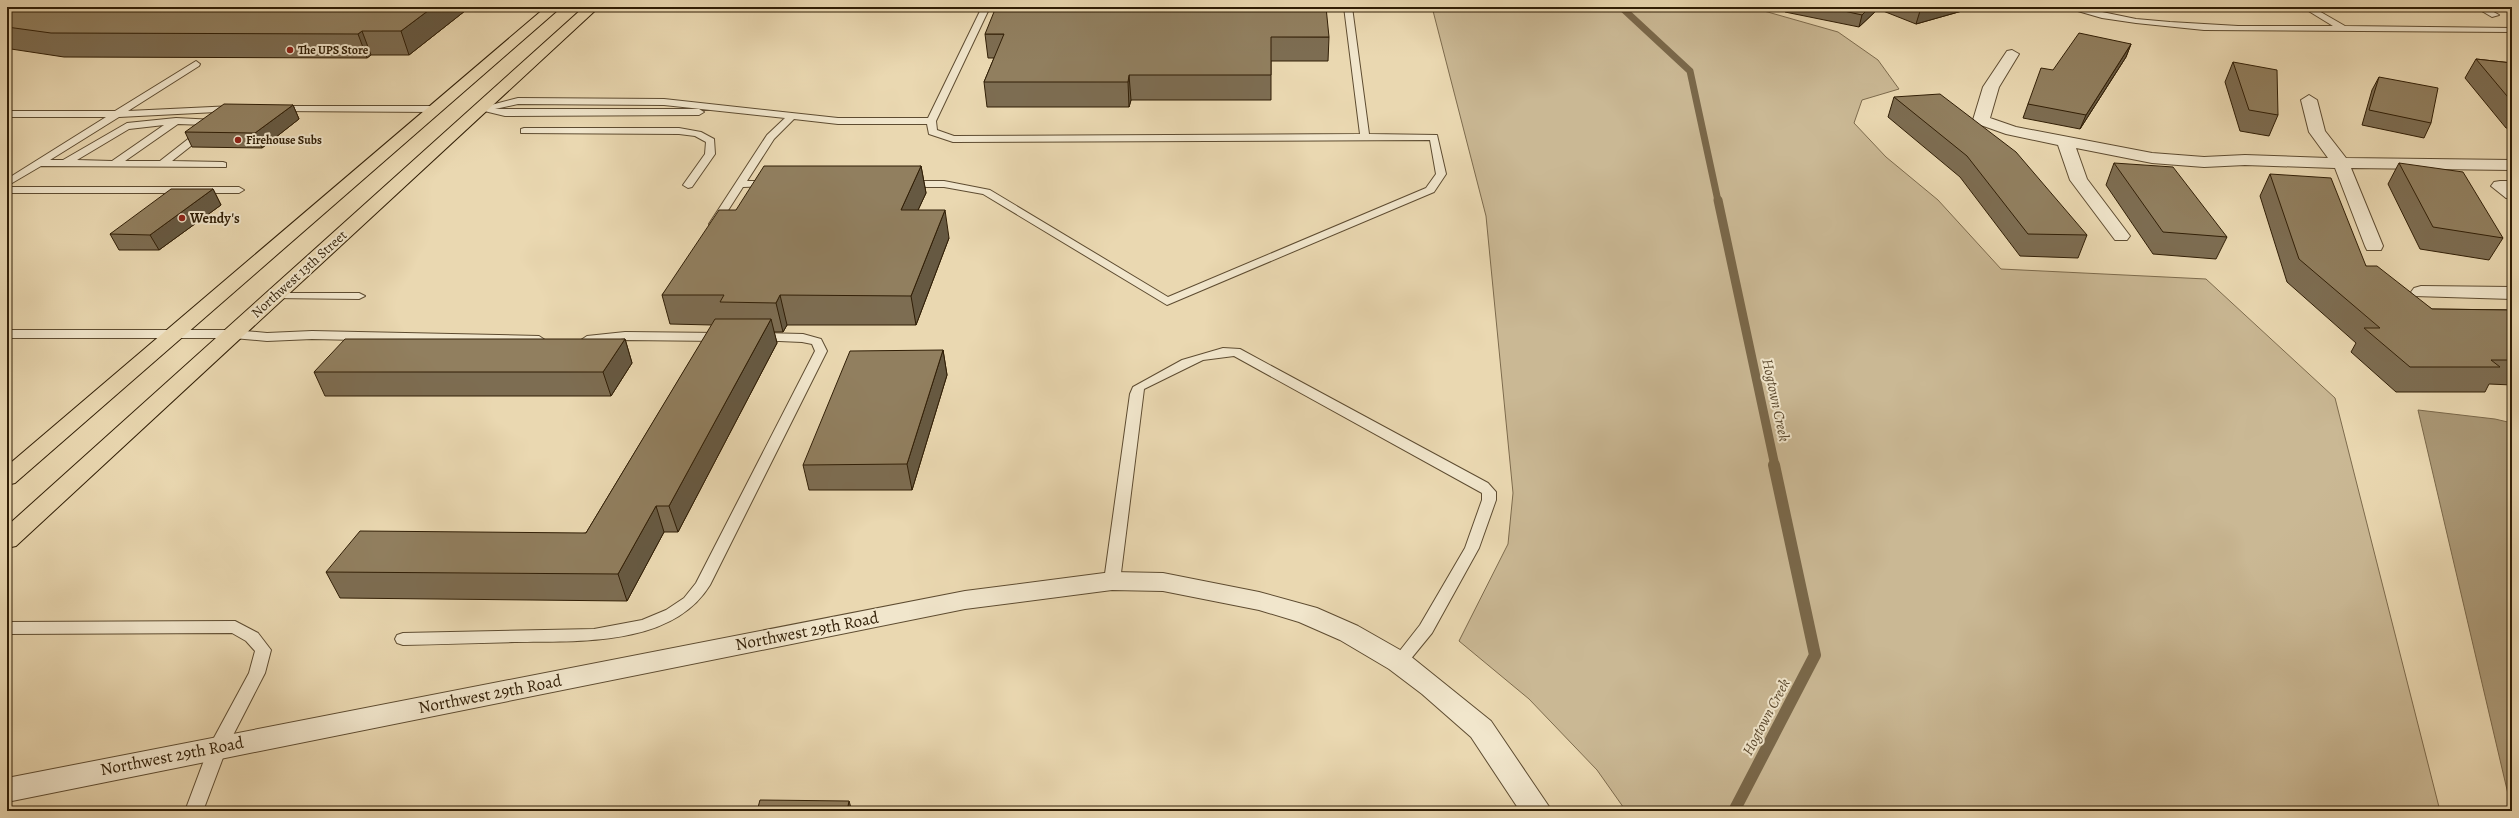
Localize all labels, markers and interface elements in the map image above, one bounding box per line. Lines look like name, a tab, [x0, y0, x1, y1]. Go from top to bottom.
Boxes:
place label: The UPS Store	[298, 42, 369, 58]
marker: The UPS Store	[285, 45, 295, 55]
place label: Firehouse Subs	[246, 132, 322, 148]
marker: Firehouse Subs	[233, 135, 243, 145]
place label: Wendy's	[189, 209, 240, 228]
marker: Wendy's	[177, 213, 187, 223]
street label: Northwest 13th Street	[247, 226, 351, 322]
water label: Hogtown Creek	[1757, 357, 1795, 444]
street label: Northwest 29th Road	[733, 606, 882, 656]
street label: Northwest 29th Road	[416, 669, 565, 719]
water label: Hogtown Creek	[1737, 675, 1795, 759]
street label: Northwest 29th Road	[98, 731, 247, 781]

